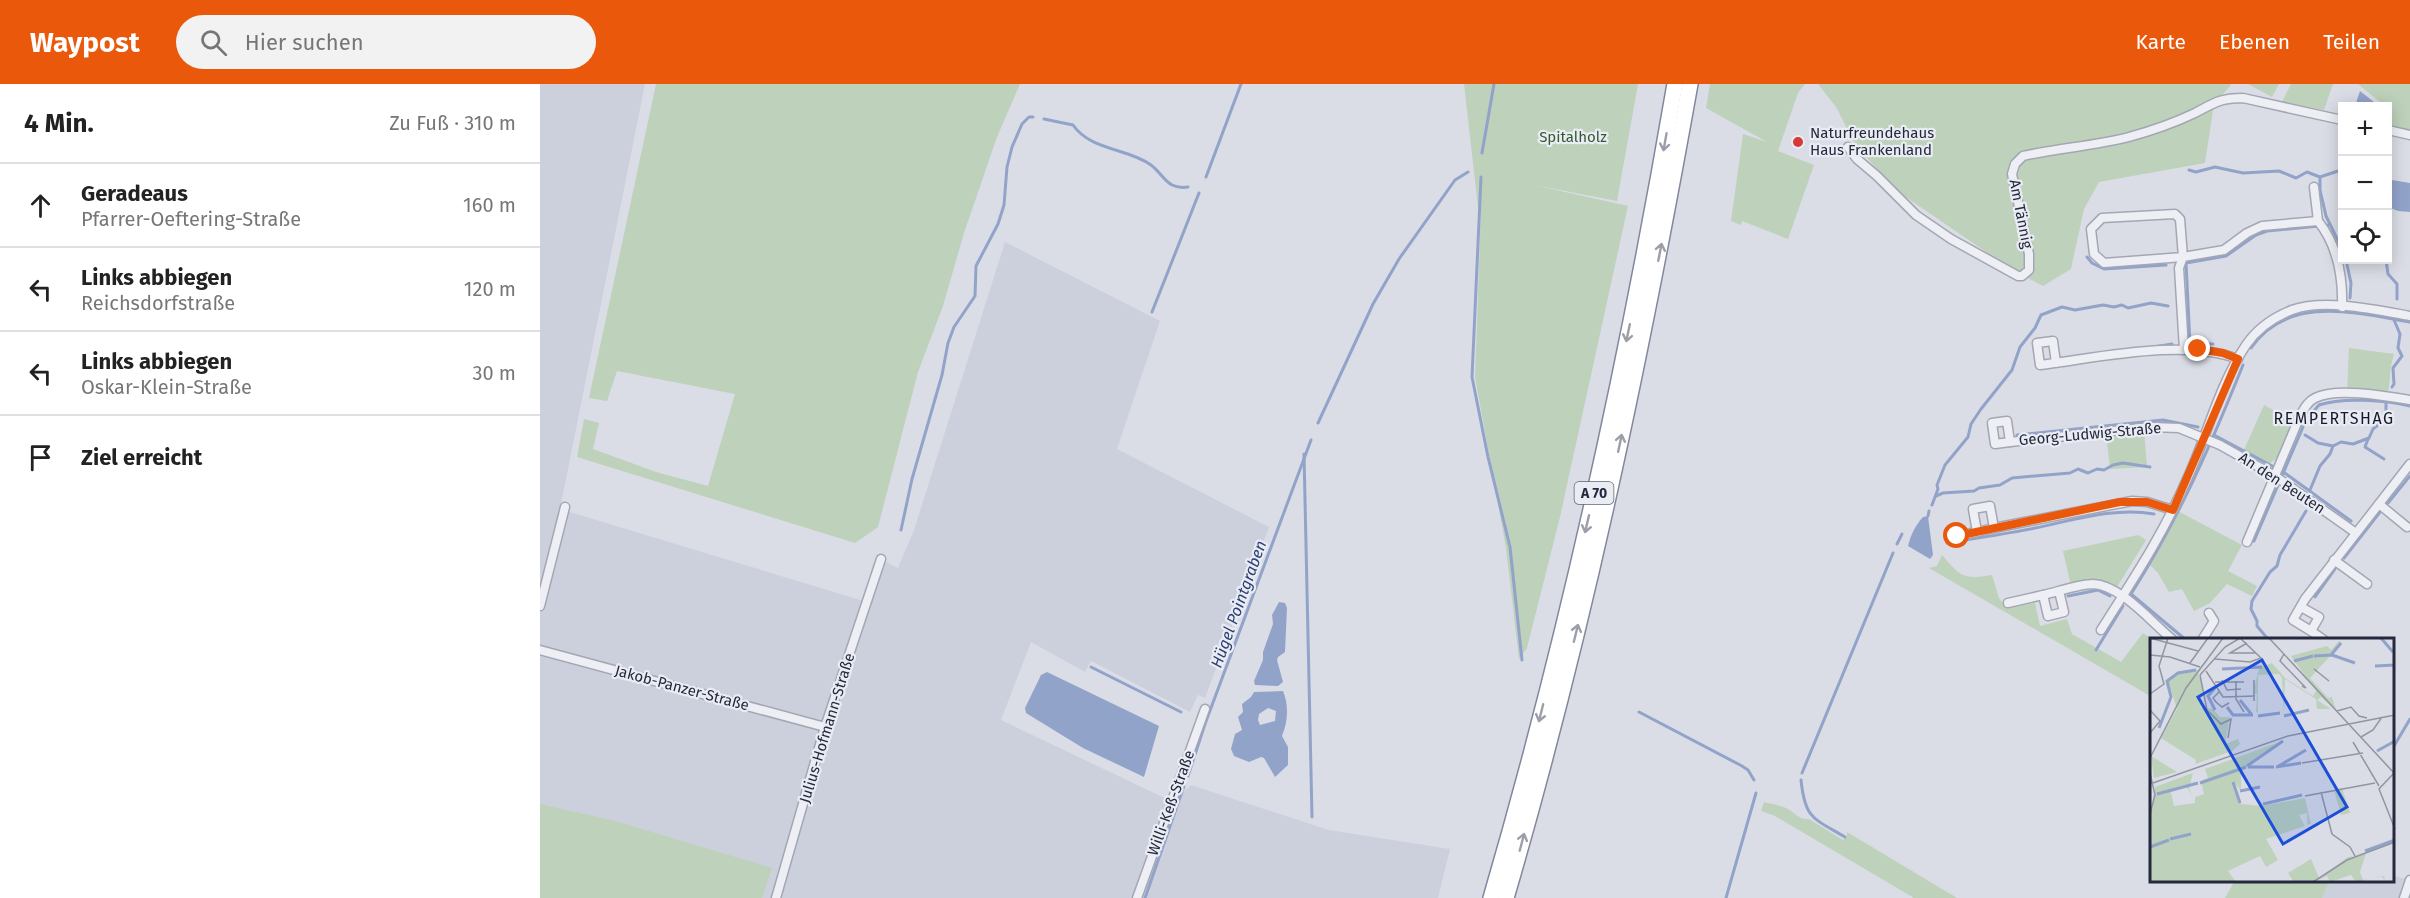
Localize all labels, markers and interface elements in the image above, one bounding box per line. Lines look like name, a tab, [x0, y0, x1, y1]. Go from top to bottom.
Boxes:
search box	[176, 15, 596, 69]
text: Waypost	[30, 26, 140, 59]
icon: search	[197, 26, 230, 59]
text: Hier suchen	[245, 29, 364, 56]
text: Karte	[2135, 29, 2186, 55]
text: Ebenen	[2219, 29, 2290, 55]
text: Teilen	[2323, 29, 2380, 55]
map controls	[2338, 102, 2392, 264]
button: +	[2338, 102, 2392, 156]
text: 4 Min.	[24, 108, 94, 139]
text: Zu Fuß · 310 m	[389, 111, 516, 135]
place label: Naturfreundehaus Haus Frankenland	[1810, 124, 1934, 159]
park label: Spitalholz	[1539, 128, 1607, 146]
one-way arrow	[1659, 131, 1670, 151]
marker: Naturfreundehaus Haus Frankenland	[1791, 135, 1805, 149]
button: −	[2338, 156, 2392, 210]
street label: Am Tännig	[2005, 178, 2037, 250]
text: Geradeaus	[81, 180, 188, 207]
icon: ahead	[24, 189, 57, 222]
text: 160 m	[463, 193, 516, 217]
text: Pfarrer-Oeftering-Straße	[81, 207, 301, 231]
button: locate	[2338, 210, 2392, 264]
one-way arrow	[1655, 242, 1666, 262]
text: Links abbiegen	[81, 264, 232, 291]
icon: left	[24, 273, 57, 306]
text: 120 m	[464, 277, 516, 301]
text: Reichsdorfstraße	[81, 291, 235, 315]
one-way arrow	[1622, 323, 1634, 342]
route end	[2184, 335, 2210, 361]
text: Links abbiegen	[81, 348, 232, 375]
icon: left	[24, 357, 57, 390]
text: 30 m	[472, 361, 516, 385]
text: Oskar-Klein-Straße	[81, 375, 252, 399]
district label: REMPERTSHAG	[2273, 409, 2395, 428]
street label: Georg-Ludwig-Straße	[2018, 419, 2162, 449]
one-way arrow	[1615, 433, 1627, 452]
icon: arrive	[24, 441, 57, 474]
text: Ziel erreicht	[81, 444, 202, 471]
street label: An den Beuten	[2235, 448, 2329, 518]
road number: A 70	[1574, 482, 1614, 504]
one-way arrow	[1581, 513, 1592, 533]
route start	[1943, 522, 1969, 548]
water label: Hügel Pointgraben	[1207, 538, 1270, 670]
one-way arrow	[1571, 623, 1583, 642]
inset map	[2150, 638, 2395, 883]
street label: Julius-Hofmann-Straße	[796, 651, 858, 805]
street label: Jakob-Panzer-Straße	[613, 661, 751, 715]
one-way arrow	[1535, 703, 1546, 722]
street label: Willi-Keß-Straße	[1144, 748, 1198, 858]
one-way arrow	[1517, 832, 1528, 851]

